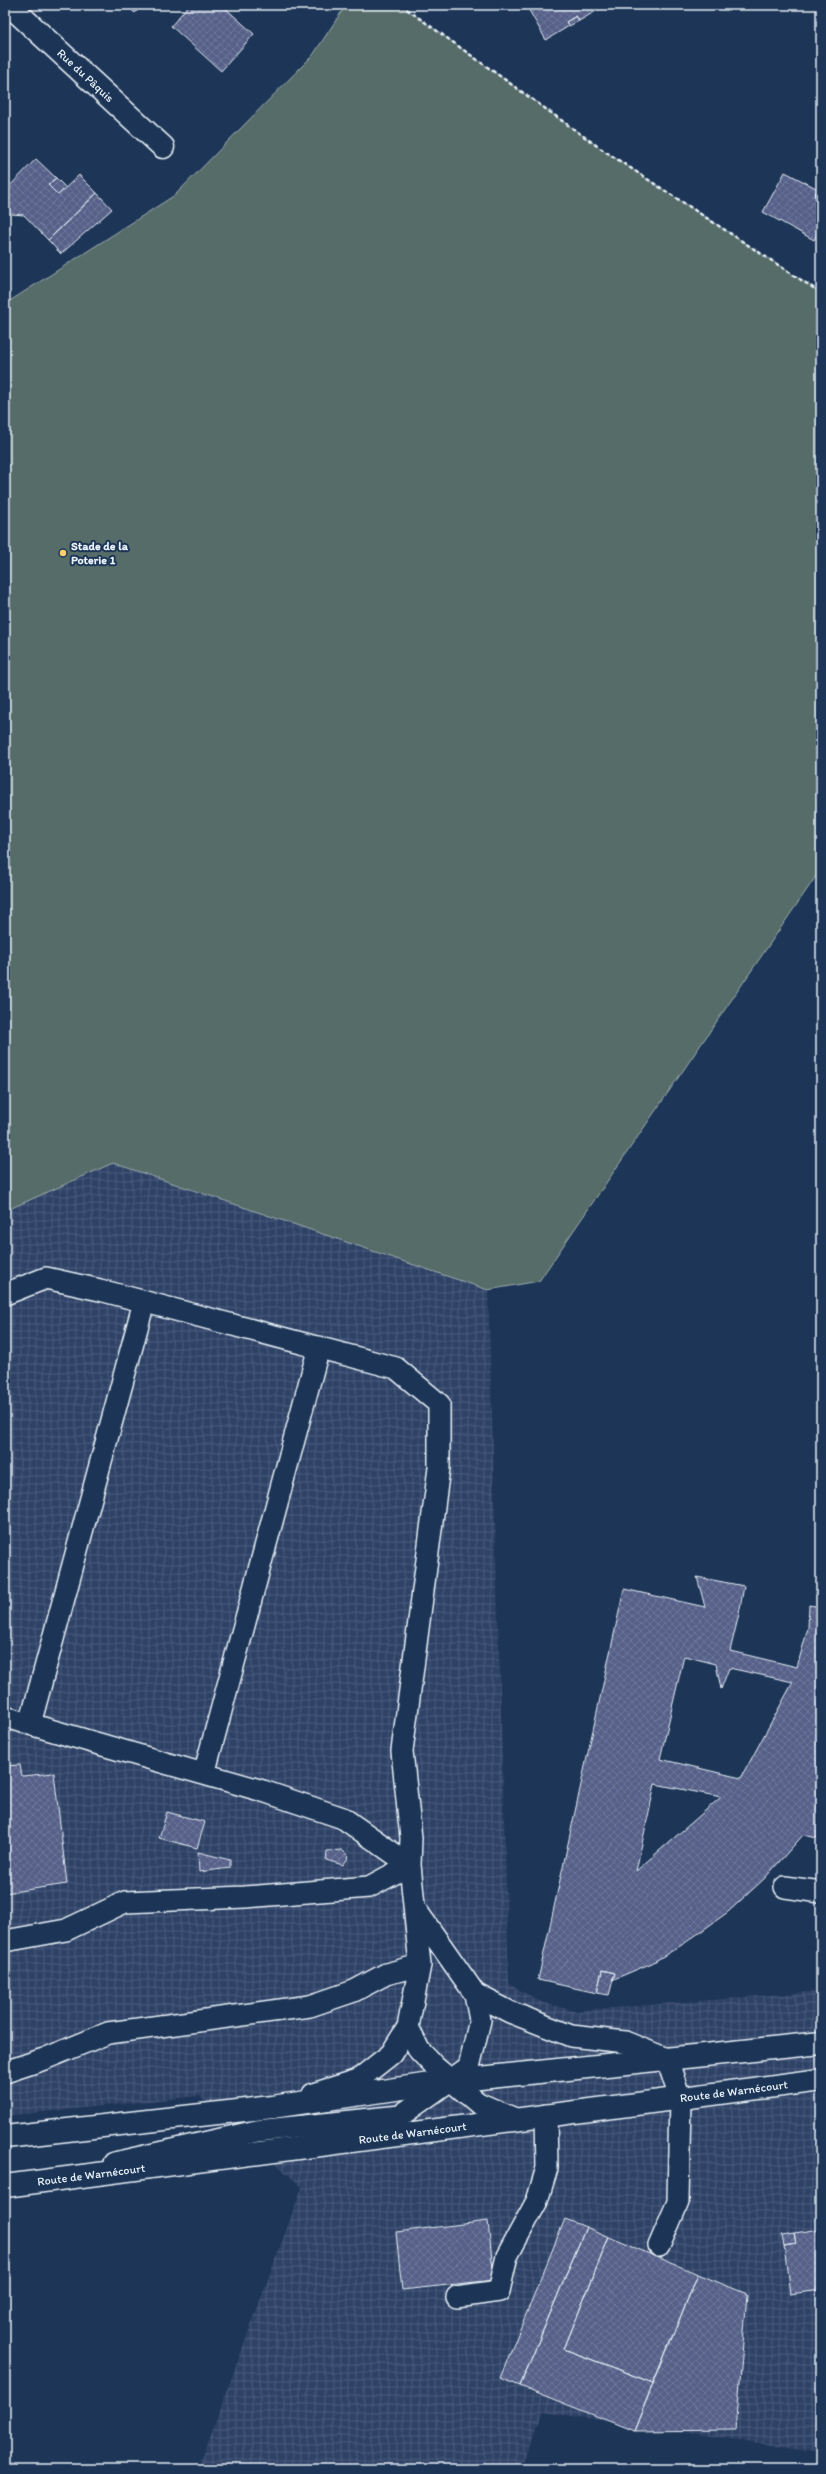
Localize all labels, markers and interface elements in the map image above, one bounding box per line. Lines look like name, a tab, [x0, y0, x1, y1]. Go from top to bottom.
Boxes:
street label: Rue du Pâquis	[54, 46, 117, 105]
place label: Stade de la Poterie 1	[71, 539, 129, 567]
marker: Stade de la Poterie 1	[58, 548, 68, 558]
street label: Route de Warnécourt	[679, 2077, 789, 2105]
street label: Route de Warnécourt	[358, 2119, 468, 2147]
street label: Route de Warnécourt	[36, 2161, 147, 2189]

